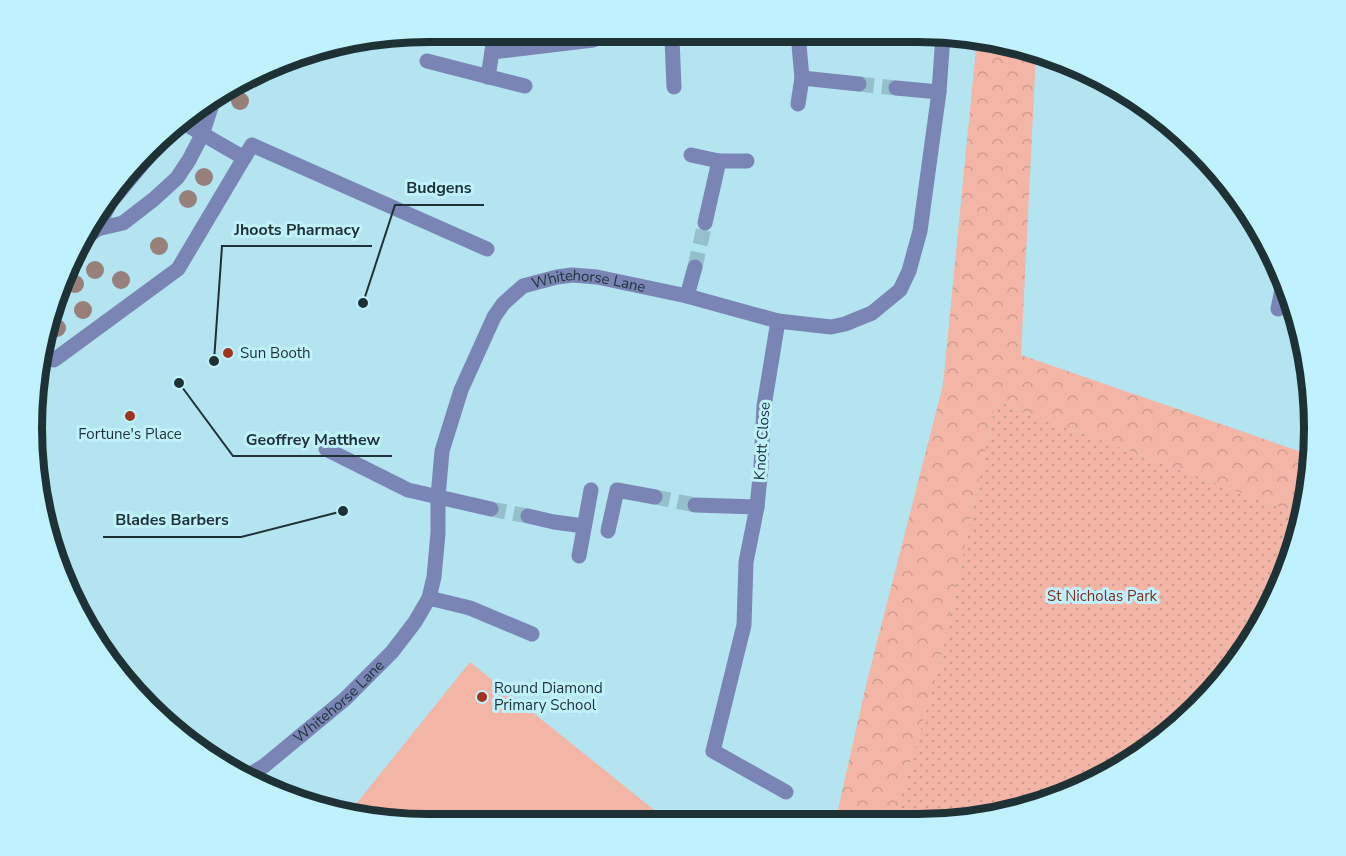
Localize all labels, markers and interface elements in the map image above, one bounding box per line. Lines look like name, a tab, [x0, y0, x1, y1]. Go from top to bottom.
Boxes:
callout: Budgens	[395, 171, 484, 205]
text: Budgens	[406, 177, 472, 199]
callout: Jhoots Pharmacy	[222, 212, 372, 246]
text: Jhoots Pharmacy	[233, 219, 360, 241]
street label: Whitehorse Lane	[529, 265, 647, 297]
place label: Sun Booth	[240, 343, 311, 363]
marker: Sun Booth	[221, 346, 235, 360]
street label: Knott Close	[749, 401, 775, 481]
marker: Fortune's Place	[123, 409, 137, 423]
callout: Geoffrey Matthew	[233, 422, 392, 456]
place label: Fortune's Place	[78, 424, 182, 444]
text: Geoffrey Matthew	[246, 429, 381, 451]
callout: Blades Barbers	[103, 503, 241, 537]
text: Blades Barbers	[115, 509, 229, 531]
park label: St Nicholas Park	[1047, 586, 1158, 606]
street label: Whitehorse Lane	[289, 655, 389, 747]
place label: Round Diamond Primary School	[494, 678, 603, 715]
marker: Round Diamond Primary School	[475, 690, 489, 704]

